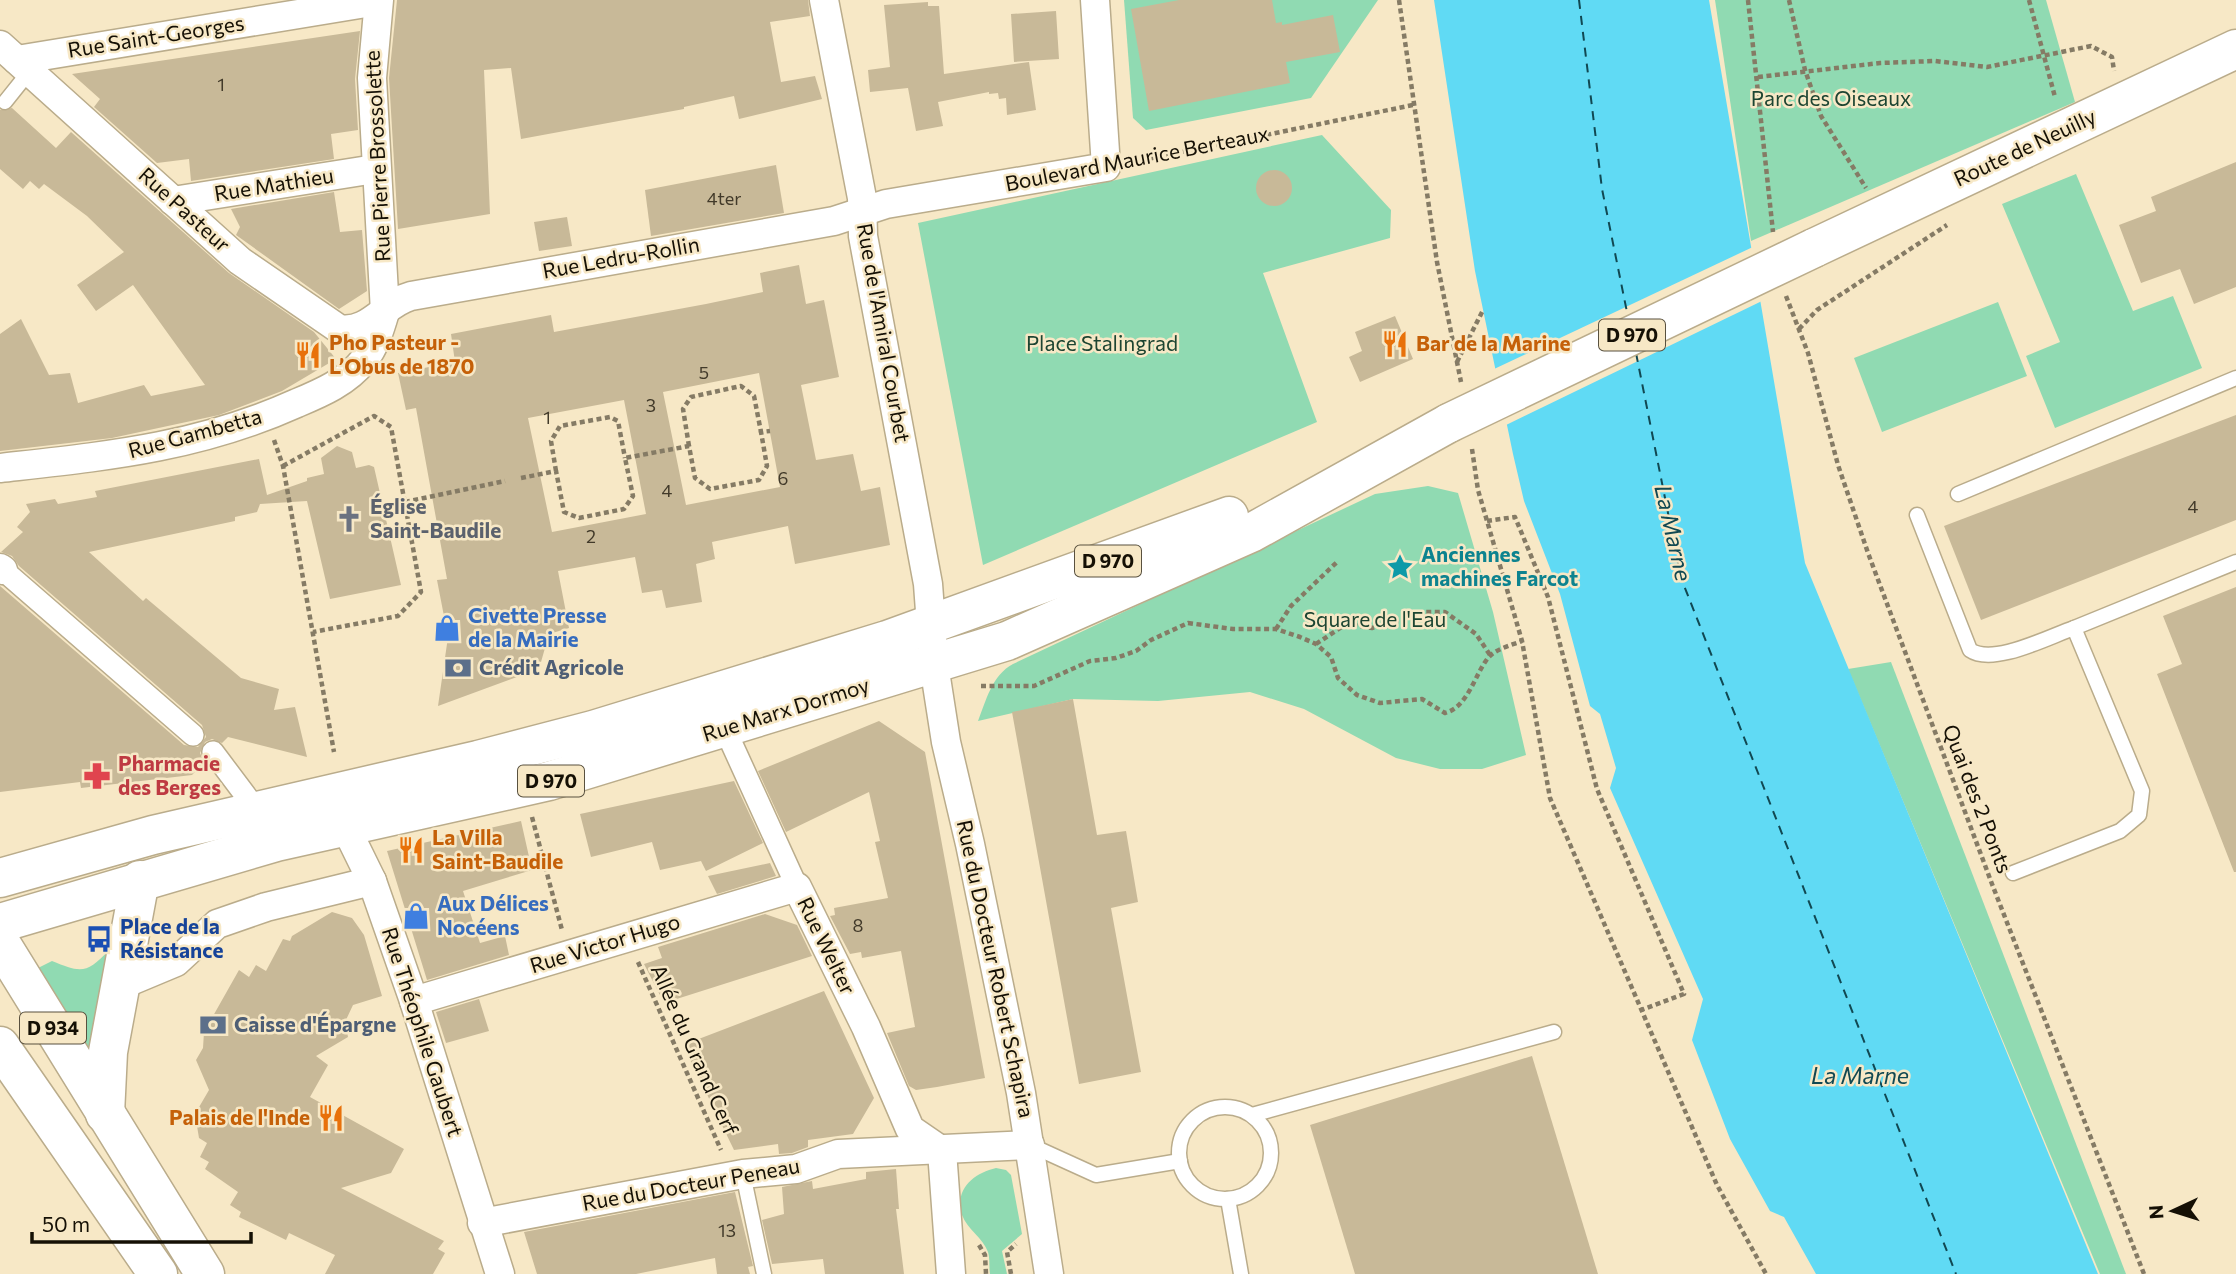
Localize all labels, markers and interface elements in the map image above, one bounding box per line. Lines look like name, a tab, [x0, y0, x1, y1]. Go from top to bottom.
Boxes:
street label: Rue Saint-Georges	[66, 9, 246, 62]
street label: Rue Pierre Brossolette	[358, 50, 395, 263]
house number: 1	[217, 73, 225, 95]
park label: Parc des Oiseaux	[1751, 85, 1911, 110]
street label: Route de Neuilly	[1949, 103, 2100, 191]
street label: Boulevard Maurice Berteaux	[1003, 120, 1271, 195]
street label: Rue Pasteur	[134, 161, 236, 256]
street label: Rue Mathieu	[212, 162, 335, 205]
house number: 4ter	[707, 187, 741, 209]
street label: Rue de l'Amiral Courbet	[853, 221, 916, 444]
street label: Rue Ledru-Rollin	[540, 230, 701, 283]
road number: D 970	[1599, 320, 1665, 350]
place label: Pho Pasteur - L’Obus de 1870	[329, 329, 475, 378]
restaurant icon: Bar de la Marine	[1380, 329, 1410, 359]
park label: Place Stalingrad	[1026, 330, 1178, 355]
place label: Bar de la Marine	[1416, 330, 1571, 355]
restaurant icon: Pho Pasteur - L’Obus de 1870	[293, 340, 323, 370]
house number: 5	[699, 361, 709, 383]
house number: 3	[646, 394, 656, 416]
street label: Rue Gambetta	[125, 403, 264, 462]
house number: 1	[543, 406, 551, 428]
house number: 6	[778, 467, 788, 489]
house number: 4	[662, 479, 673, 501]
water label: La Marne	[1649, 482, 1699, 584]
place label: Église Saint-Baudile	[370, 493, 501, 542]
house number: 4	[2188, 495, 2199, 517]
church icon: Église Saint-Baudile	[334, 504, 364, 534]
house number: 2	[586, 525, 596, 547]
place label: Anciennes machines Farcot	[1421, 541, 1578, 590]
road number: D 970	[1075, 546, 1141, 576]
place icon: Anciennes machines Farcot	[1385, 552, 1415, 582]
place label: Civette Presse de la Mairie	[468, 602, 607, 651]
park label: Square de l'Eau	[1304, 606, 1446, 631]
shop icon: Civette Presse de la Mairie	[432, 613, 462, 643]
bank icon: Crédit Agricole	[443, 653, 473, 683]
place label: Crédit Agricole	[479, 654, 624, 679]
street label: Rue Marx Dormoy	[699, 671, 872, 746]
street label: Quai des 2 Ponts	[1939, 721, 2018, 876]
place label: Pharmacie des Berges	[118, 750, 221, 799]
pharmacy icon: Pharmacie des Berges	[82, 761, 112, 791]
road number: D 970	[518, 766, 584, 796]
street label: Rue du Docteur Robert Schapira	[953, 817, 1040, 1120]
place label: La Villa Saint-Baudile	[432, 824, 563, 873]
restaurant icon: La Villa Saint-Baudile	[396, 835, 426, 865]
place label: Aux Délices Nocéens	[437, 890, 549, 939]
street label: Rue Welter	[793, 893, 862, 998]
shop icon: Aux Délices Nocéens	[401, 901, 431, 931]
street label: Rue Victor Hugo	[527, 908, 683, 977]
place label: Place de la Résistance	[120, 913, 223, 962]
house number: 8	[853, 914, 864, 936]
bus stop icon: Place de la Résistance	[84, 924, 114, 954]
street label: Rue Théophile Gaubert	[378, 924, 469, 1139]
street label: Allée du Grand Cerf	[647, 960, 745, 1139]
bank icon: Caisse d'Épargne	[198, 1010, 228, 1040]
place label: Caisse d'Épargne	[234, 1011, 396, 1036]
road number: D 934	[20, 1012, 86, 1044]
water label: La Marne	[1811, 1061, 1909, 1089]
restaurant icon: Palais de l'Inde	[316, 1103, 346, 1133]
place label: Palais de l'Inde	[169, 1104, 310, 1129]
street label: Rue du Docteur Peneau	[580, 1152, 801, 1215]
north arrow	[2138, 1176, 2208, 1246]
scale bar	[32, 1200, 250, 1244]
text: N	[2144, 1204, 2168, 1220]
text: 50 m	[42, 1211, 90, 1236]
house number: 13	[718, 1219, 736, 1241]

